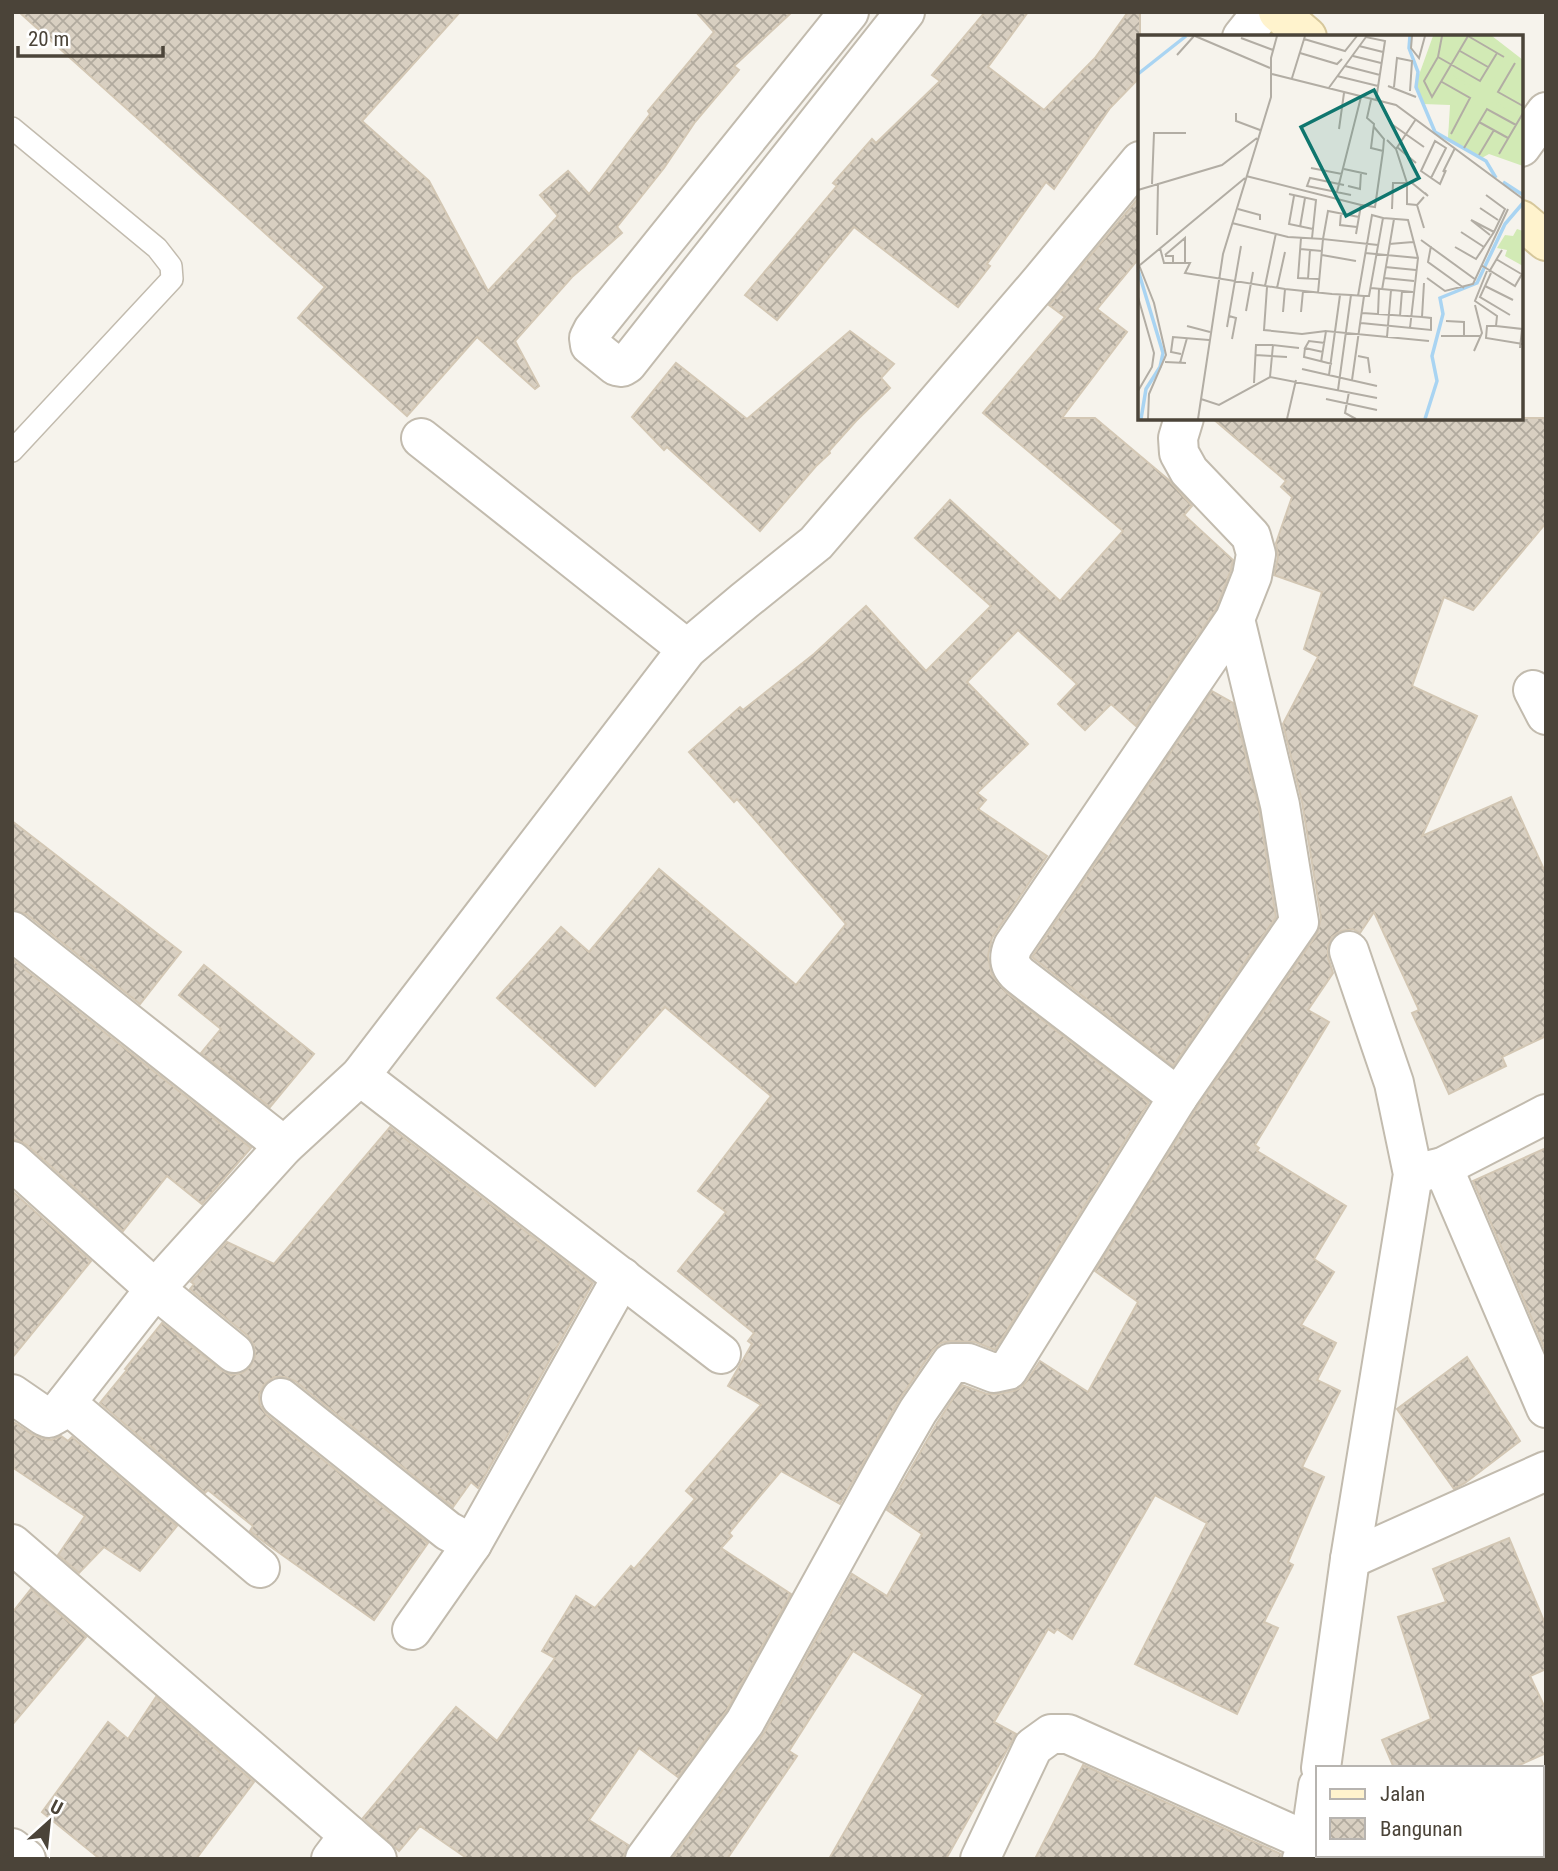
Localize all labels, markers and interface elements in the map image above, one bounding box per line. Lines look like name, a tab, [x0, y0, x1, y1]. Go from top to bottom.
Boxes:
scale bar	[18, 14, 163, 58]
text: 20 m	[28, 27, 69, 51]
inset map	[1138, 35, 1523, 420]
legend	[1316, 1766, 1544, 1857]
text: Jalan	[1380, 1782, 1425, 1806]
north arrow	[14, 1787, 84, 1857]
text: U	[46, 1795, 67, 1820]
text: Bangunan	[1380, 1817, 1463, 1841]

